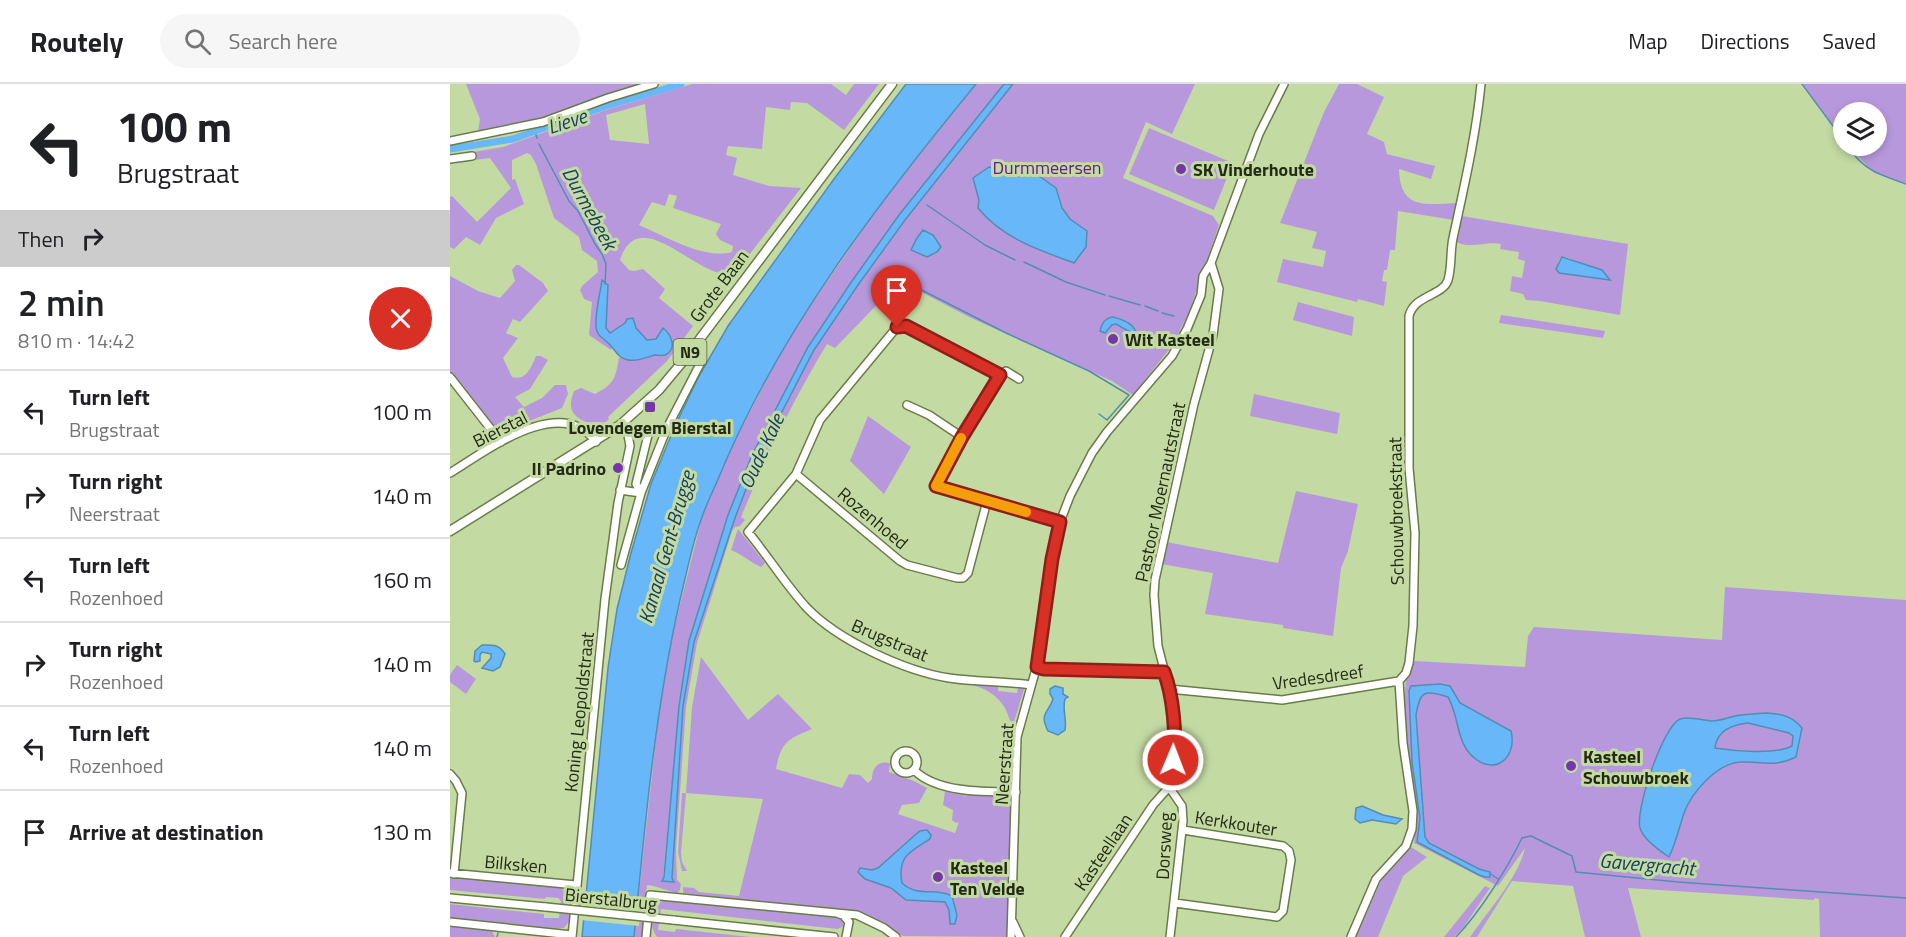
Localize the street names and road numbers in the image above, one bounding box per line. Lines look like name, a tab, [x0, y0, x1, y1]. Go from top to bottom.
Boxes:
street label: Grote Baan	[683, 244, 755, 328]
road number: N9	[674, 339, 706, 365]
street label: Pastoor Moernautstraat	[1128, 399, 1192, 584]
street label: Bierstal	[468, 404, 532, 454]
street label: Schouwbroekstraat	[1381, 436, 1411, 585]
street label: Rozenhoed	[832, 480, 914, 556]
street label: Brugstraat	[847, 612, 933, 669]
street label: Koning Leopoldstraat	[557, 630, 601, 793]
street label: Vredesdreef	[1271, 657, 1365, 697]
street label: Neerstraat	[988, 722, 1020, 806]
street label: Kerkkouter	[1193, 803, 1279, 843]
street label: Kasteellaan	[1067, 808, 1139, 896]
street label: Dorsweg	[1149, 812, 1179, 880]
street label: Bilksken	[483, 848, 549, 880]
street label: Bierstalbrug	[563, 881, 659, 917]

